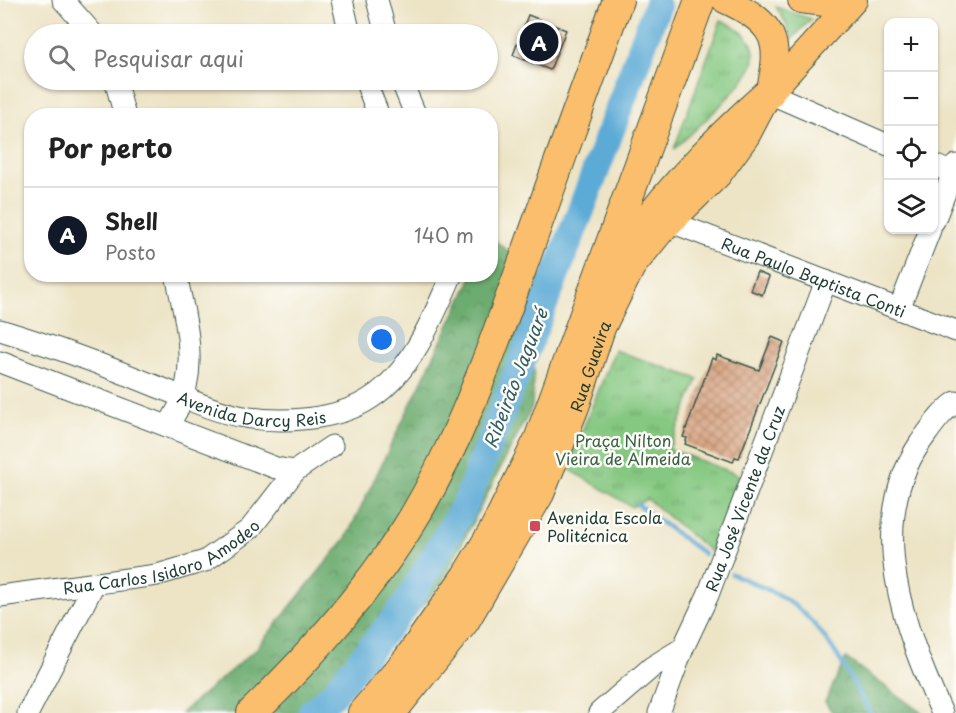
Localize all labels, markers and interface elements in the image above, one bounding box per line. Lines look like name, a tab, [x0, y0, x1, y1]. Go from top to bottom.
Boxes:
map controls	[884, 18, 938, 234]
button: +	[884, 18, 938, 72]
pin: A	[520, 20, 558, 64]
search box	[24, 24, 498, 90]
icon: search	[45, 41, 78, 74]
text: Pesquisar aqui	[93, 41, 244, 74]
button: −	[884, 72, 938, 126]
button: locate	[884, 126, 938, 180]
text: Por perto	[48, 128, 172, 167]
button: layers	[884, 180, 938, 234]
text: Shell	[105, 204, 158, 237]
text: A	[60, 220, 75, 250]
text: 140 m	[414, 220, 474, 250]
street label: Rua Paulo Baptista Conti	[718, 231, 910, 323]
text: Posto	[105, 237, 156, 267]
water label: Ribeirão Jaguaré	[476, 302, 555, 452]
street label: Rua Guavira	[563, 316, 616, 415]
your location	[367, 325, 396, 354]
street label: Avenida Darcy Reis	[174, 384, 328, 432]
street label: Rua José Vicente da Cruz	[698, 402, 790, 595]
park label: Praça Nilton Vieira de Almeida	[555, 428, 691, 470]
place label: Avenida Escola Politécnica	[547, 505, 662, 547]
street label: Rua Carlos Isidoro Amodeo	[61, 515, 265, 599]
marker: Avenida Escola Politécnica	[528, 519, 542, 533]

